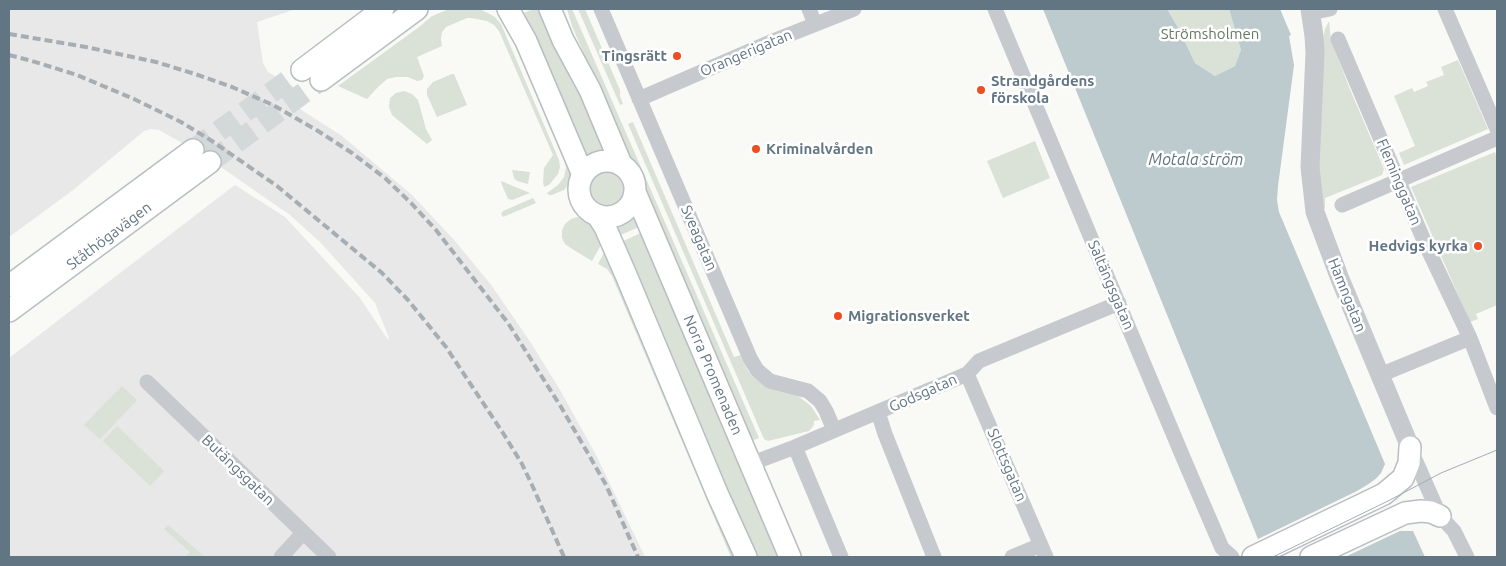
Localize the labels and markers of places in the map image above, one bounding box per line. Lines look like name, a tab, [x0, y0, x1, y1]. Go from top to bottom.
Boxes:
place label: Tingsrätt	[602, 47, 667, 65]
marker: Tingsrätt	[671, 50, 683, 62]
place label: Strandgårdens förskola	[991, 72, 1094, 107]
marker: Strandgårdens förskola	[975, 84, 987, 96]
place label: Kriminalvården	[766, 140, 873, 158]
marker: Kriminalvården	[750, 143, 762, 155]
place label: Hedvigs kyrka	[1369, 237, 1468, 255]
marker: Hedvigs kyrka	[1472, 240, 1484, 252]
place label: Migrationsverket	[848, 307, 970, 325]
marker: Migrationsverket	[832, 310, 844, 322]

